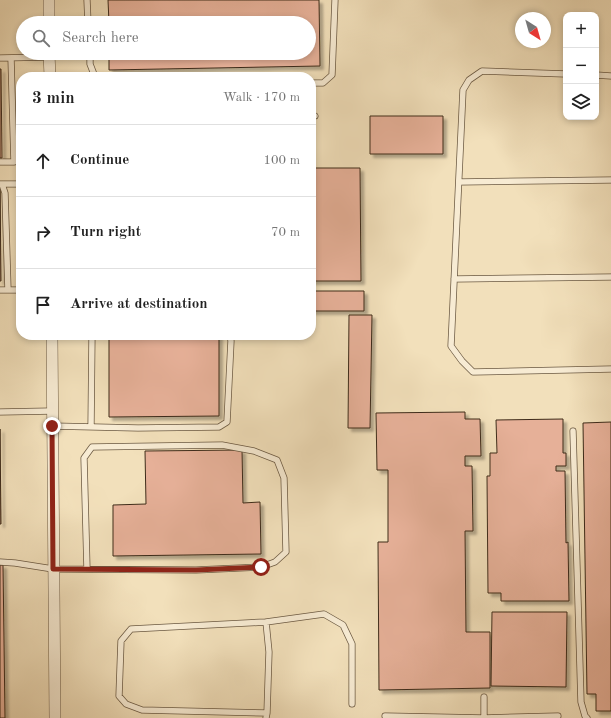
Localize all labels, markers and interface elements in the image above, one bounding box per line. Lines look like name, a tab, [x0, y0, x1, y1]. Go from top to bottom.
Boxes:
north arrow	[515, 12, 551, 48]
map controls	[563, 12, 599, 120]
button: +	[563, 12, 599, 48]
search box	[16, 16, 316, 60]
icon: search	[30, 27, 52, 49]
text: Search here	[62, 31, 139, 46]
button: −	[563, 48, 599, 84]
button: layers	[563, 84, 599, 120]
text: 3 min	[32, 90, 75, 107]
text: Walk · 170 m	[223, 91, 300, 104]
icon: ahead	[32, 150, 54, 172]
text: Continue	[70, 153, 129, 168]
text: 100 m	[263, 154, 300, 167]
icon: right	[32, 222, 54, 244]
text: Turn right	[70, 225, 141, 240]
text: 70 m	[271, 226, 300, 239]
icon: arrive	[32, 294, 54, 316]
text: Arrive at destination	[70, 297, 208, 312]
route end	[43, 417, 61, 435]
route start	[252, 558, 270, 576]

